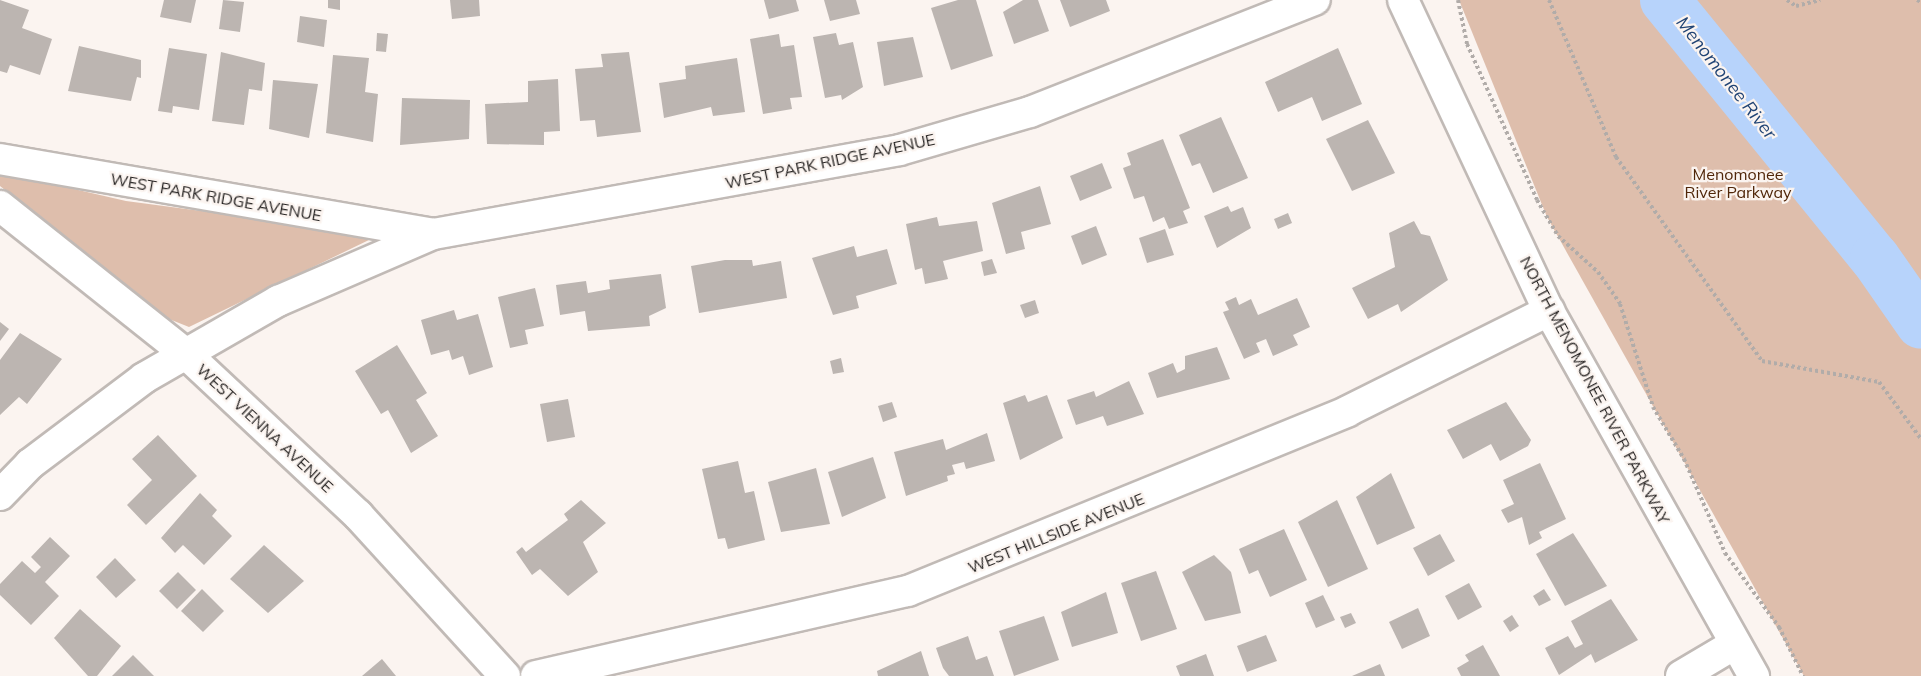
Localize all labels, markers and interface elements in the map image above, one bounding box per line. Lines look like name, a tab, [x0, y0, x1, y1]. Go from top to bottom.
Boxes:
water label: Menomonee River	[1671, 12, 1781, 144]
street label: WEST PARK RIDGE AVENUE	[723, 129, 937, 193]
park label: Menomonee River Parkway	[1684, 164, 1792, 202]
street label: WEST PARK RIDGE AVENUE	[109, 169, 323, 225]
street label: NORTH MENOMONEE RIVER PARKWAY	[1516, 253, 1674, 527]
street label: WEST VIENNA AVENUE	[193, 360, 337, 496]
street label: WEST HILLSIDE AVENUE	[965, 489, 1147, 577]

